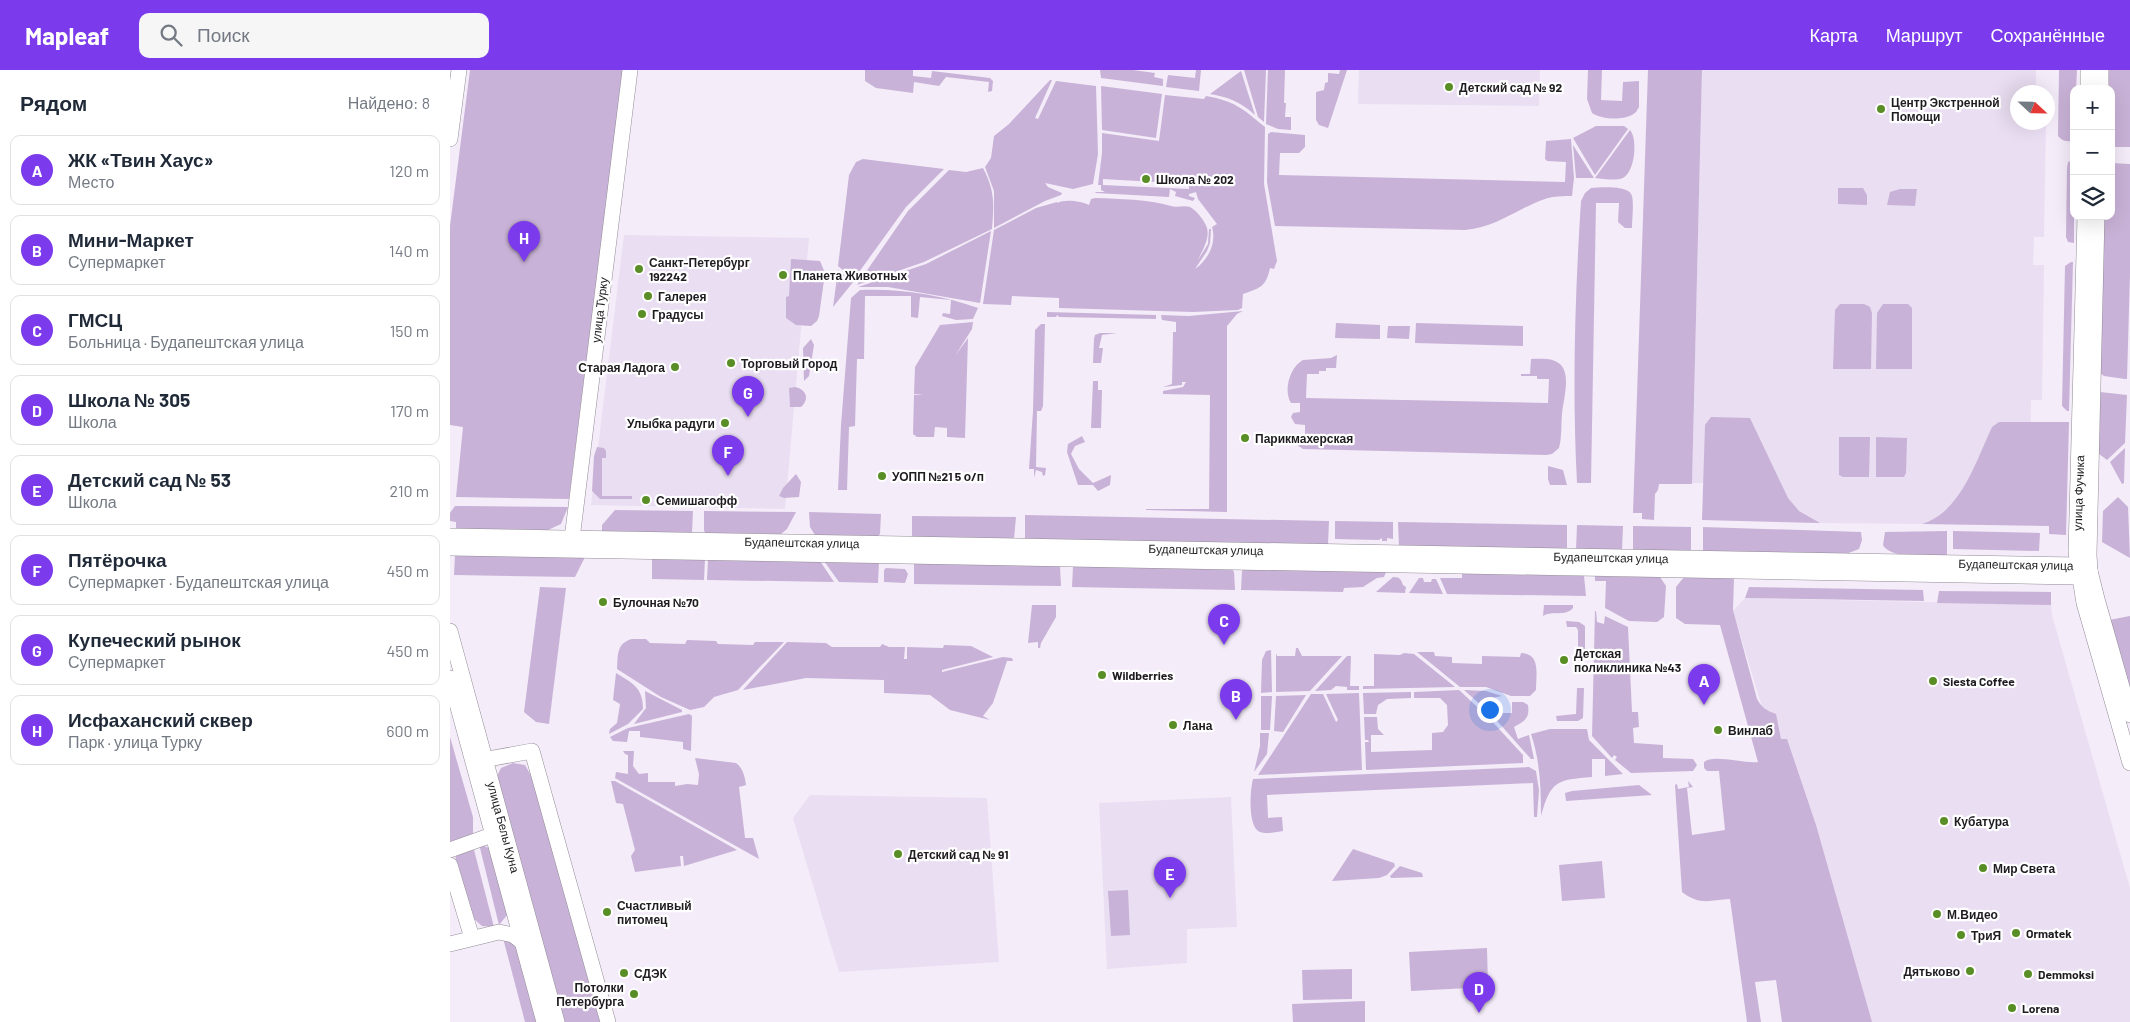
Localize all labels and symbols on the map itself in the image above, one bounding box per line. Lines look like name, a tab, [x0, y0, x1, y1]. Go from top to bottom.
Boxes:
place label: Детский сад № 92	[1459, 80, 1562, 95]
marker: Детский сад № 92	[1443, 81, 1455, 93]
north arrow	[2010, 85, 2055, 130]
place label: Центр Экстренной Помощи	[1891, 95, 2000, 124]
marker: Центр Экстренной Помощи	[1875, 103, 1887, 115]
place label: Школа № 202	[1156, 172, 1234, 186]
marker: Школа № 202	[1140, 173, 1152, 185]
pin: H	[508, 221, 540, 262]
place label: Санкт-Петербург 192242	[649, 255, 750, 283]
marker: Санкт-Петербург 192242	[633, 263, 645, 275]
place label: Планета Животных	[793, 268, 907, 282]
marker: Планета Животных	[777, 269, 789, 281]
street label: улица Турку	[588, 276, 611, 344]
place label: Галерея	[658, 289, 706, 304]
marker: Галерея	[642, 290, 654, 302]
place label: Градусы	[652, 307, 703, 322]
marker: Градусы	[636, 308, 648, 320]
place label: Торговый Город	[741, 356, 838, 371]
marker: Торговый Город	[725, 357, 737, 369]
place label: Старая Ладога	[578, 360, 665, 375]
marker: Старая Ладога	[669, 361, 681, 373]
pin: G	[732, 376, 764, 417]
place label: Улыбка радуги	[627, 416, 715, 431]
marker: Улыбка радуги	[719, 417, 731, 429]
place label: Парикмахерская	[1255, 431, 1353, 446]
marker: Парикмахерская	[1239, 432, 1251, 444]
pin: F	[712, 435, 744, 476]
street label: улица Фучика	[2070, 455, 2087, 531]
place label: УОПП №21 5 о/п	[892, 469, 984, 483]
marker: УОПП №21 5 о/п	[876, 470, 888, 482]
place label: Семишагофф	[656, 493, 738, 508]
marker: Семишагофф	[640, 494, 652, 506]
street label: Будапештская улица	[744, 534, 860, 551]
street label: Будапештская улица	[1148, 541, 1264, 558]
street label: Будапештская улица	[1553, 549, 1669, 566]
street label: Будапештская улица	[1958, 556, 2074, 573]
place label: Булочная №70	[613, 595, 699, 610]
marker: Булочная №70	[597, 596, 609, 608]
pin: C	[1208, 604, 1240, 645]
place label: Детская поликлиника №43	[1574, 646, 1681, 674]
marker: Детская поликлиника №43	[1558, 654, 1570, 666]
pin: A	[1688, 664, 1720, 705]
place label: Wildberries	[1112, 668, 1173, 682]
marker: Wildberries	[1096, 669, 1108, 681]
place label: Siesta Coffee	[1943, 674, 2015, 688]
marker: Siesta Coffee	[1927, 675, 1939, 687]
pin: B	[1220, 679, 1252, 720]
your location	[1477, 697, 1503, 723]
place label: Лана	[1183, 718, 1213, 732]
marker: Лана	[1167, 719, 1179, 731]
place label: Винлаб	[1728, 723, 1773, 737]
marker: Винлаб	[1712, 724, 1724, 736]
street label: улица Белы Куна	[484, 780, 523, 875]
place label: Кубатура	[1954, 814, 2009, 829]
marker: Кубатура	[1938, 815, 1950, 827]
place label: Детский сад № 91	[908, 847, 1008, 862]
marker: Детский сад № 91	[892, 848, 904, 860]
pin: E	[1154, 857, 1186, 898]
place label: Мир Света	[1993, 861, 2055, 876]
marker: Мир Света	[1977, 862, 1989, 874]
place label: Счастливый питомец	[617, 898, 692, 927]
marker: Счастливый питомец	[601, 906, 613, 918]
place label: М.Видео	[1947, 907, 1998, 922]
marker: М.Видео	[1931, 908, 1943, 920]
place label: Ormatek	[2026, 926, 2072, 940]
marker: Ormatek	[2010, 927, 2022, 939]
place label: ТриЯ	[1971, 928, 2001, 943]
marker: ТриЯ	[1955, 929, 1967, 941]
place label: Дятьково	[1903, 964, 1960, 979]
marker: Дятьково	[1964, 965, 1976, 977]
place label: СДЭК	[634, 966, 668, 981]
marker: СДЭК	[618, 967, 630, 979]
place label: Demmoksi	[2038, 967, 2094, 981]
marker: Demmoksi	[2022, 968, 2034, 980]
pin: D	[1463, 972, 1495, 1013]
place label: Потолки Петербурга	[556, 980, 624, 1009]
marker: Потолки Петербурга	[628, 988, 640, 1000]
place label: Lorena	[2022, 1001, 2059, 1015]
marker: Lorena	[2006, 1002, 2018, 1014]

